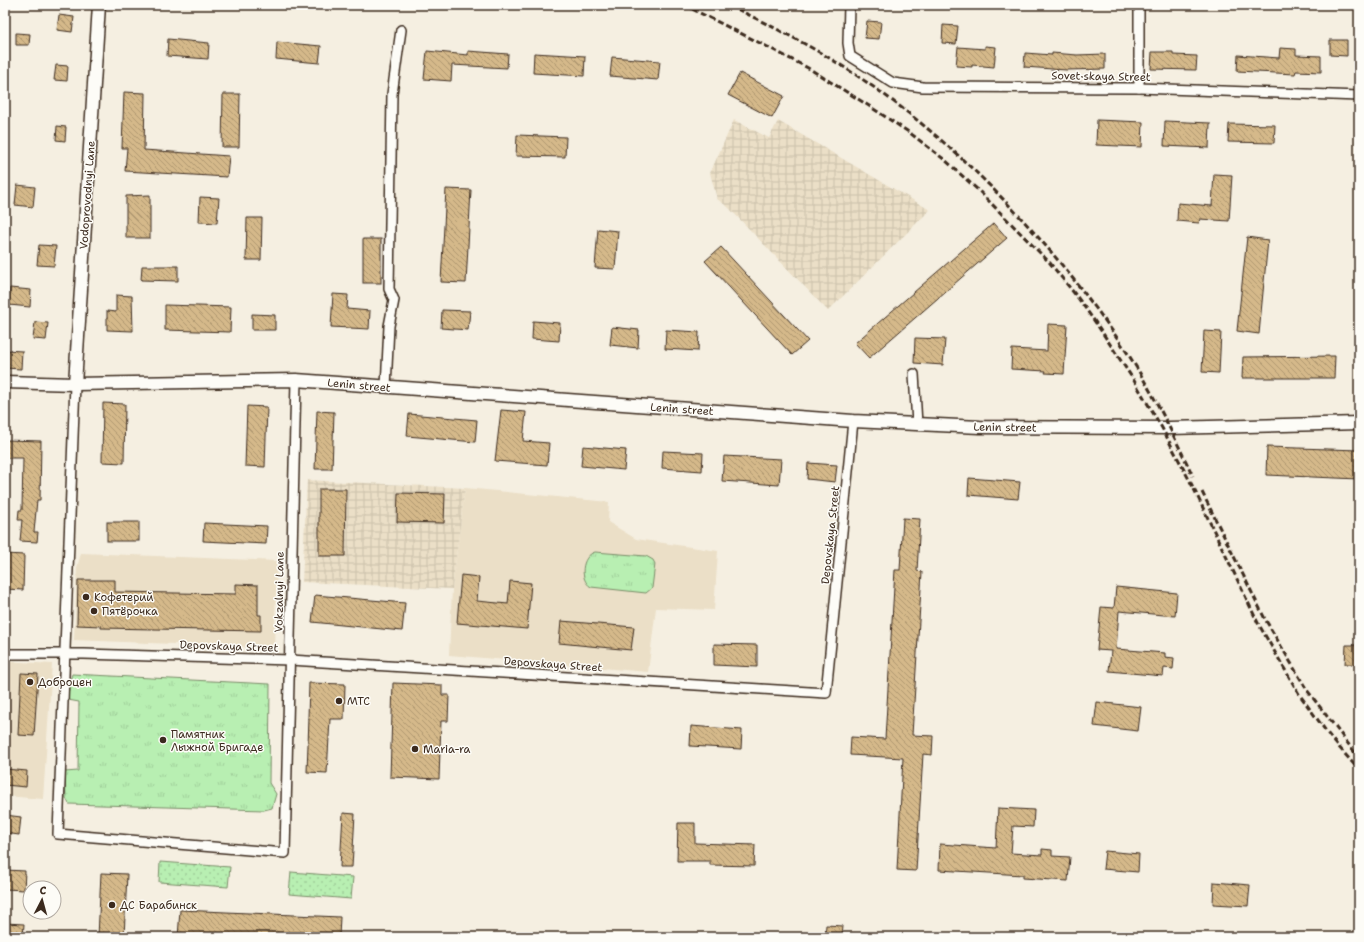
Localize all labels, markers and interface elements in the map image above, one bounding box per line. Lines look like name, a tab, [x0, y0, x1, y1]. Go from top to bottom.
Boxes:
street label: Sovet·skaya Street	[1051, 68, 1151, 85]
street label: Vodoprovodnyi Lane	[76, 140, 99, 250]
street label: Lenin street	[327, 375, 391, 396]
street label: Lenin street	[650, 400, 714, 419]
street label: Lenin street	[973, 419, 1037, 436]
street label: Depovskaya Street	[818, 485, 843, 585]
street label: Vokzalnyi Lane	[271, 551, 288, 633]
place label: Кофетерий	[94, 590, 154, 605]
marker: Кофетерий	[81, 592, 91, 602]
place label: Пятёрочка	[102, 604, 158, 619]
marker: Пятёрочка	[89, 606, 99, 616]
street label: Depovskaya Street	[179, 637, 279, 656]
street label: Depovskaya Street	[503, 654, 603, 675]
place label: Доброцен	[38, 675, 92, 690]
marker: Доброцен	[25, 677, 35, 687]
place label: МТС	[347, 694, 370, 709]
marker: МТС	[334, 696, 344, 706]
place label: Памятник Лыжной Бригаде	[171, 727, 263, 755]
marker: Памятник Лыжной Бригаде	[158, 735, 168, 745]
place label: Maria-ra	[423, 742, 470, 757]
marker: Maria-ra	[410, 744, 420, 754]
north arrow	[22, 880, 62, 920]
text: С	[39, 883, 47, 898]
place label: ДС Барабинск	[120, 898, 197, 913]
marker: ДС Барабинск	[107, 900, 117, 910]

